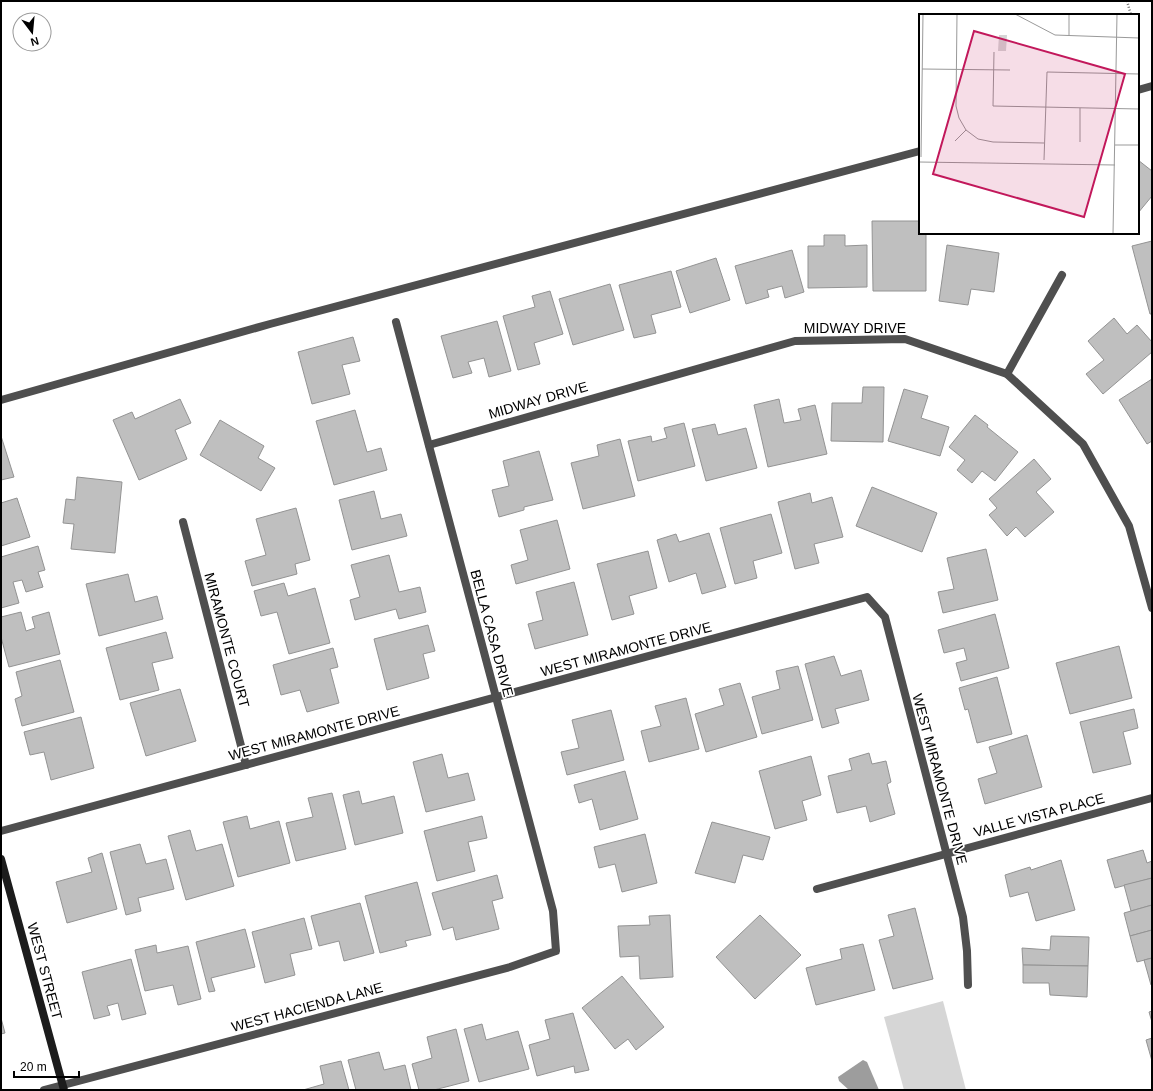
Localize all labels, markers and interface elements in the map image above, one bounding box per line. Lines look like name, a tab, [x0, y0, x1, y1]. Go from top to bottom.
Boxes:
north arrow	[12, 12, 52, 52]
inset map	[919, 14, 1139, 234]
text: N	[29, 35, 40, 48]
street label: MIDWAY DRIVE	[804, 320, 906, 336]
street label: MIDWAY DRIVE	[487, 378, 589, 422]
street label: BELLA CASA DRIVE	[467, 568, 517, 698]
street label: MIRAMONTE COURT	[201, 571, 253, 710]
street label: WEST MIRAMONTE DRIVE	[539, 618, 713, 680]
street label: WEST MIRAMONTE DRIVE	[909, 692, 971, 866]
street label: WEST MIRAMONTE DRIVE	[227, 702, 401, 764]
street label: VALLE VISTA PLACE	[972, 790, 1106, 840]
street label: WEST STREET	[24, 921, 66, 1021]
street label: WEST HACIENDA LANE	[230, 979, 384, 1035]
scale bar	[14, 1053, 79, 1079]
text: 20 m	[20, 1060, 47, 1074]

